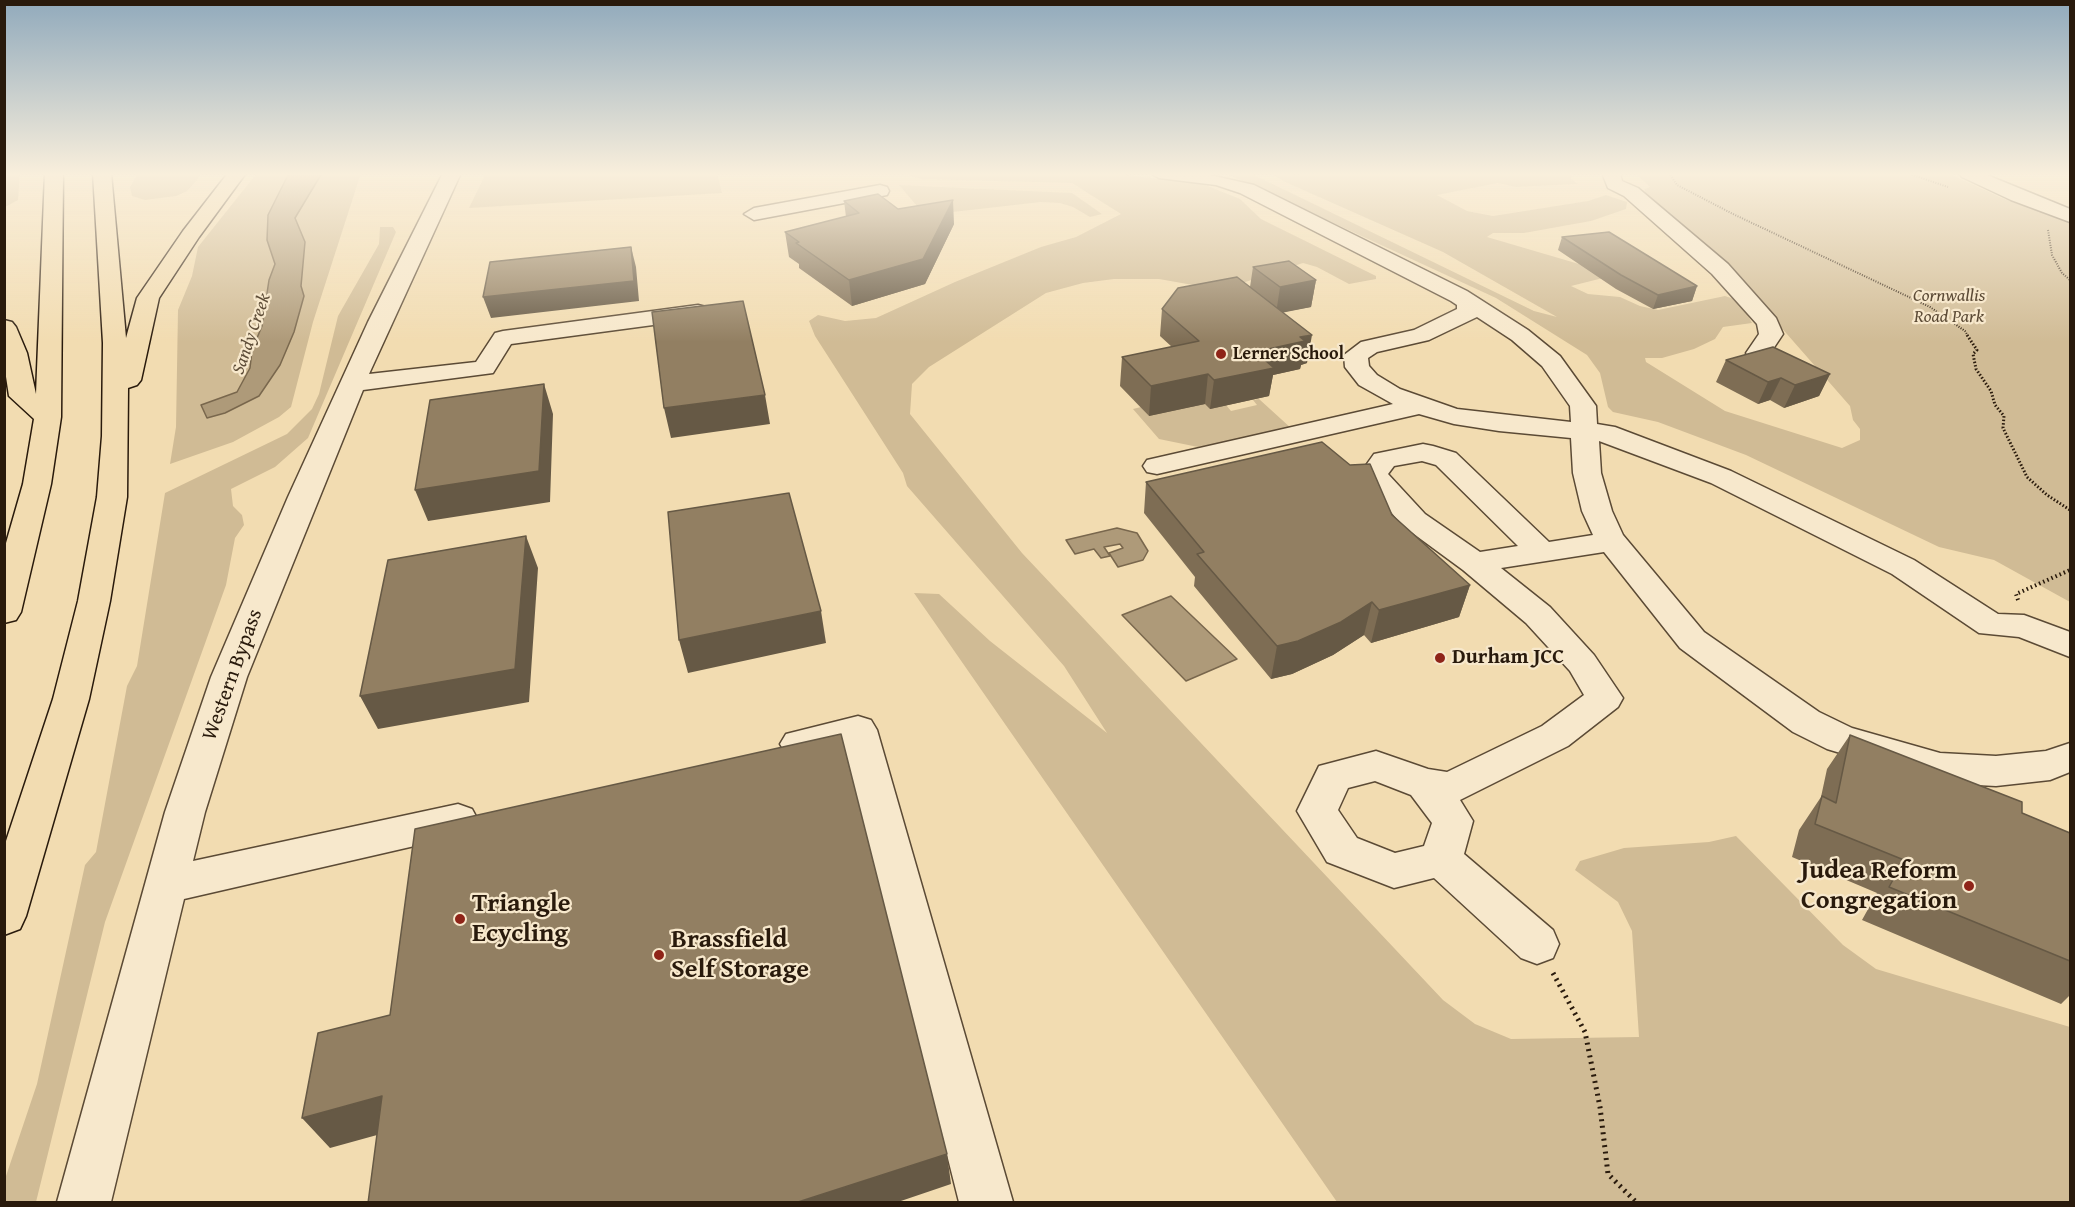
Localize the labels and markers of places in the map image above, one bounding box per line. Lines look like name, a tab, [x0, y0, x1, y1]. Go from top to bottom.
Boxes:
place label: Lerner School	[1233, 343, 1344, 365]
marker: Lerner School	[1214, 347, 1228, 361]
place label: Durham JCC	[1452, 645, 1564, 671]
marker: Durham JCC	[1433, 651, 1447, 665]
place label: Judea Reform Congregation	[1800, 855, 1957, 916]
marker: Judea Reform Congregation	[1962, 879, 1976, 893]
place label: Triangle Ecycling	[472, 888, 571, 950]
marker: Triangle Ecycling	[453, 912, 467, 926]
place label: Brassfield Self Storage	[671, 924, 809, 986]
marker: Brassfield Self Storage	[652, 948, 666, 962]

